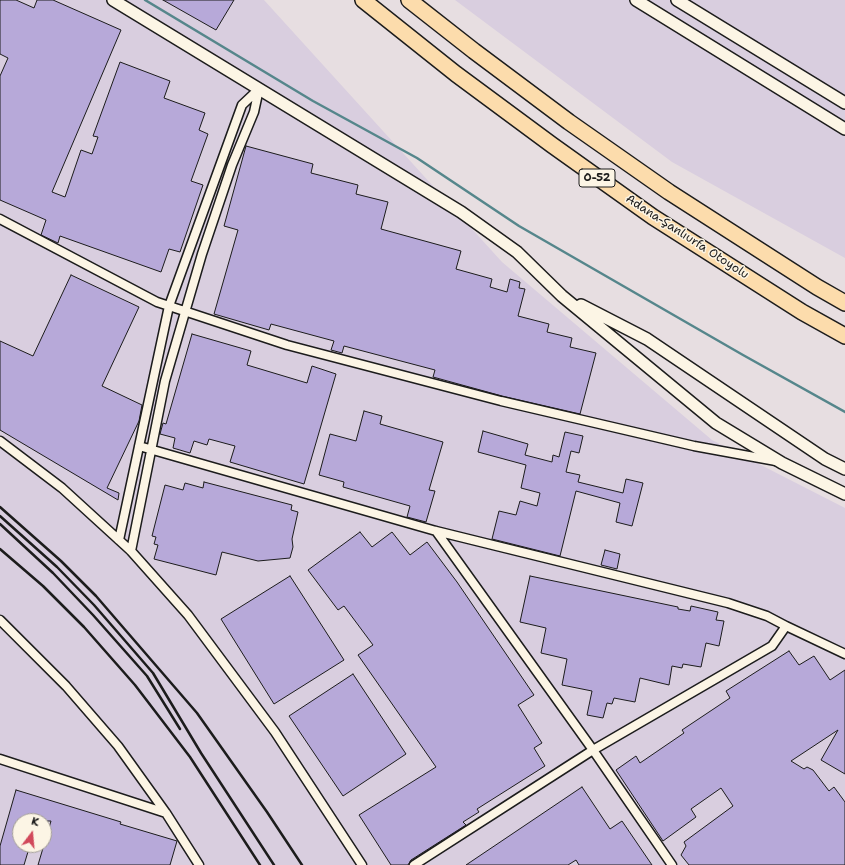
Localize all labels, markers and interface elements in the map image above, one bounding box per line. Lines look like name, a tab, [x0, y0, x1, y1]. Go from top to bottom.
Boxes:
road number: O-52	[579, 169, 615, 187]
street label: Adana-Şanlıurfa Otoyolu	[623, 192, 751, 282]
north arrow	[12, 813, 52, 853]
text: K	[29, 814, 41, 830]

